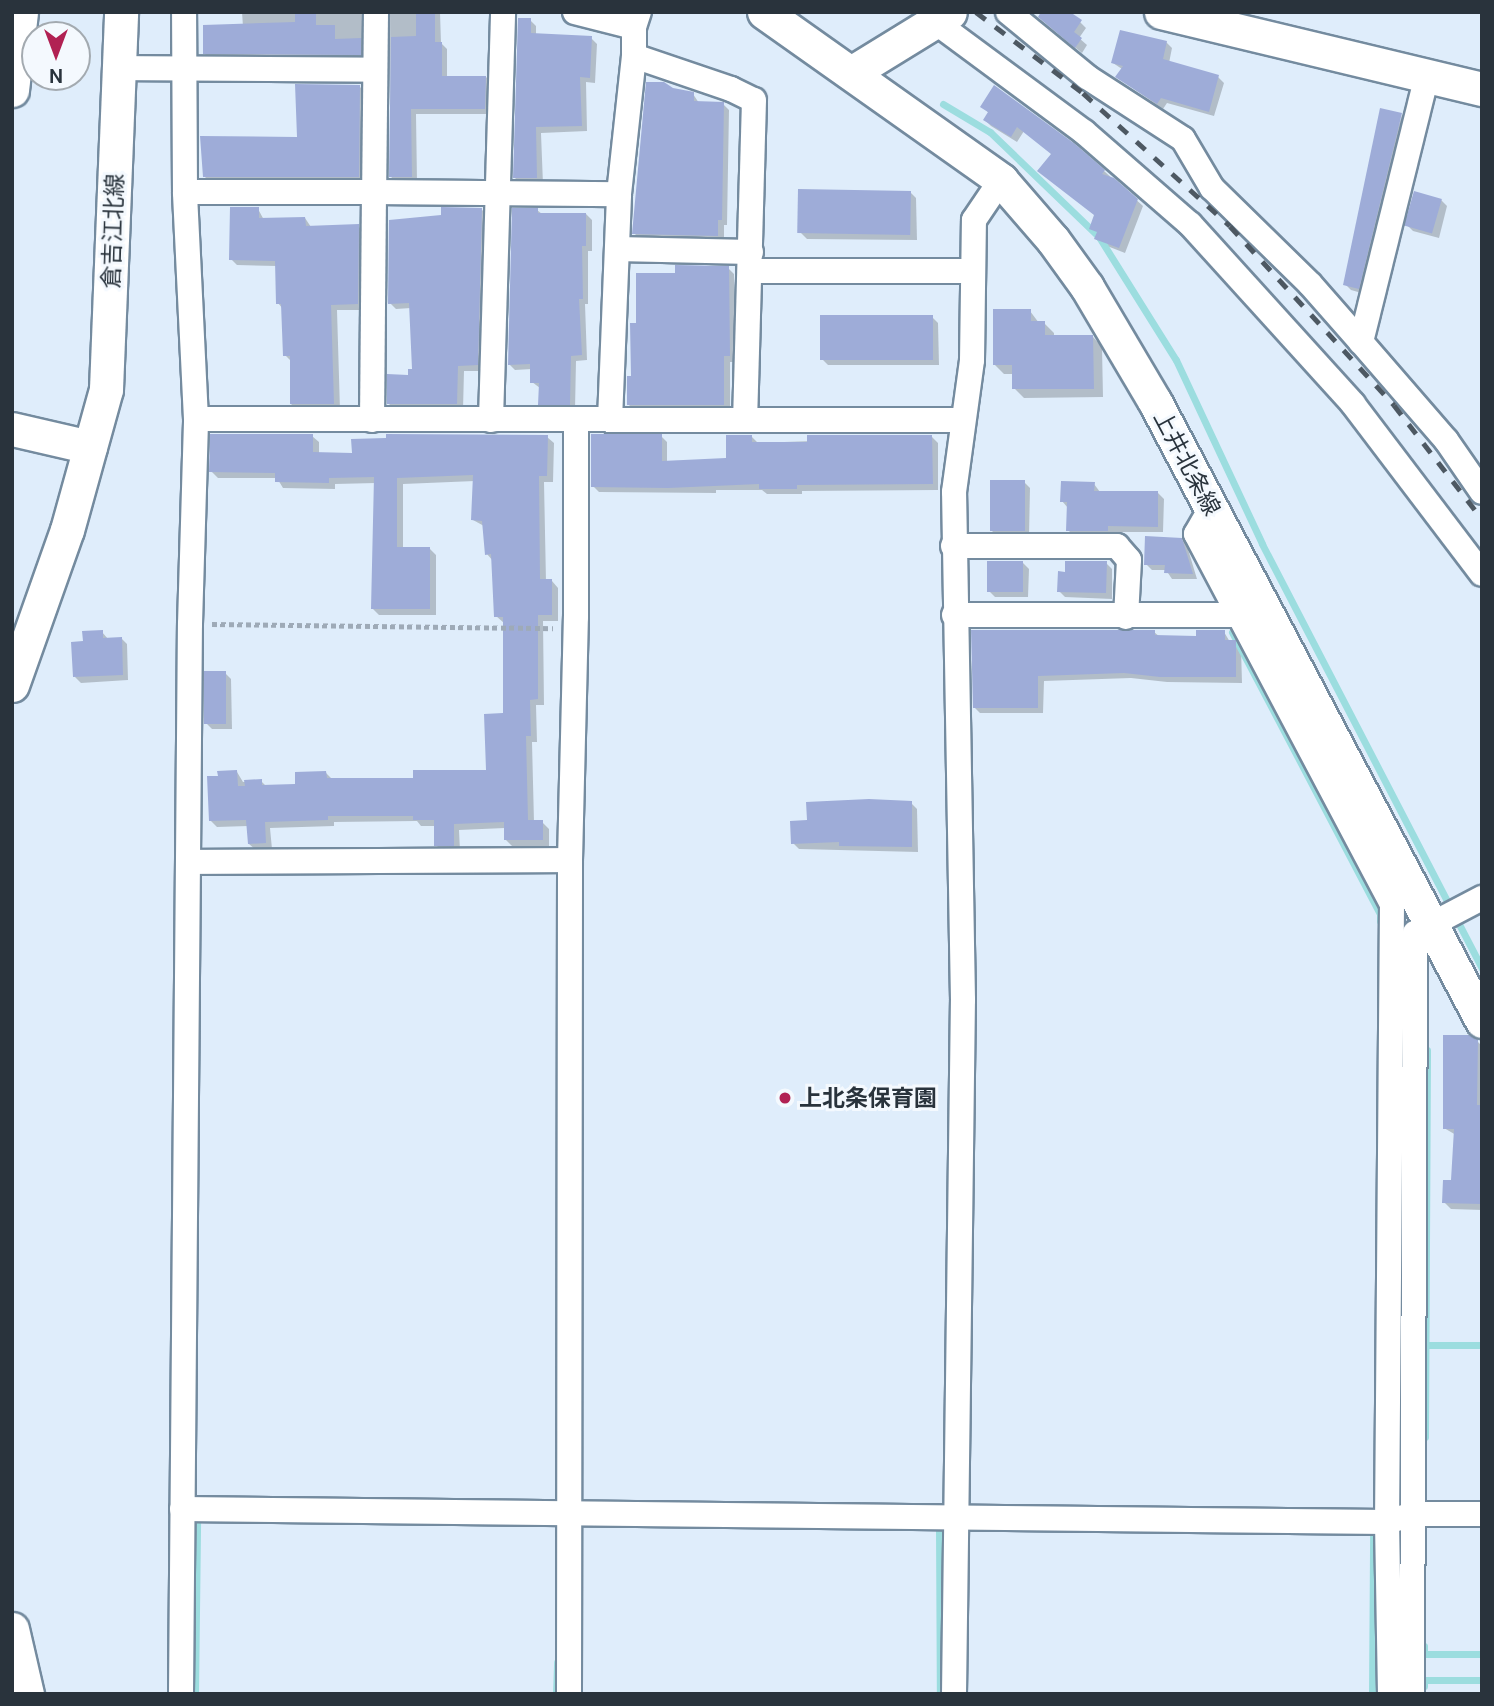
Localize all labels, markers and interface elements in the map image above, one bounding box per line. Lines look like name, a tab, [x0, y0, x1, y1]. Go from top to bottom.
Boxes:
north arrow	[21, 21, 91, 91]
text: N	[49, 63, 63, 88]
street label: 倉吉江北線	[97, 173, 129, 289]
street label: 上井北条線	[1148, 406, 1226, 520]
place label: 上北条保育園	[799, 1084, 937, 1112]
marker: 上北条保育園	[777, 1090, 793, 1106]

